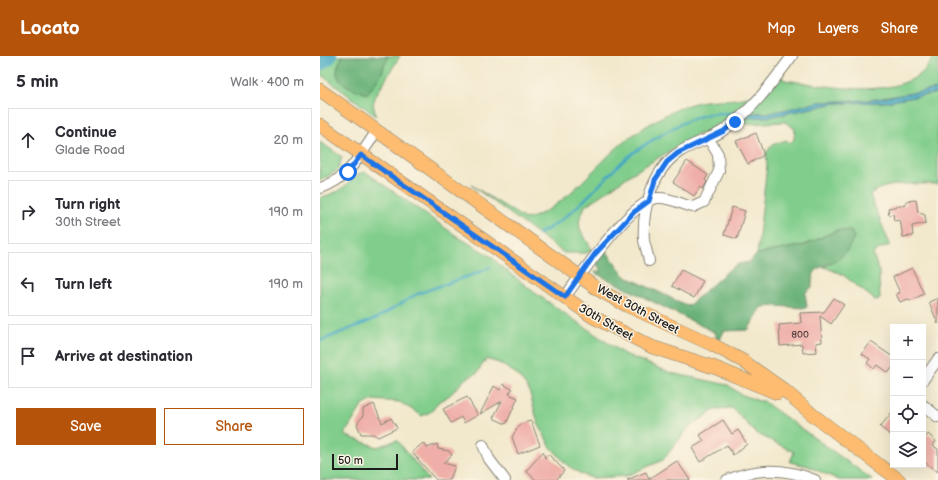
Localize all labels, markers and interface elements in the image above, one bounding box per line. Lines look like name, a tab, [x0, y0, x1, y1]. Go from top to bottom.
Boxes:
text: Locato	[20, 17, 80, 40]
text: Map	[767, 20, 795, 37]
text: Layers	[817, 20, 859, 37]
text: Share	[881, 20, 918, 37]
text: 5 min	[16, 72, 59, 92]
text: Walk · 400 m	[230, 74, 304, 90]
route end	[726, 113, 744, 131]
text: Continue	[55, 123, 117, 142]
icon: ahead	[17, 129, 39, 151]
text: 20 m	[273, 132, 303, 148]
text: Glade Road	[55, 142, 125, 158]
route start	[339, 163, 357, 181]
text: Turn right	[55, 195, 120, 214]
icon: right	[17, 201, 39, 223]
text: 190 m	[269, 204, 303, 220]
text: 30th Street	[55, 214, 121, 230]
icon: left	[17, 273, 39, 295]
text: Turn left	[55, 275, 112, 294]
text: 190 m	[269, 276, 303, 292]
street label: West 30th Street	[594, 281, 682, 337]
street label: 30th Street	[576, 301, 636, 343]
map controls	[890, 324, 926, 468]
button: +	[890, 324, 926, 360]
house number: 800	[791, 329, 809, 341]
icon: arrive	[17, 345, 39, 367]
text: Arrive at destination	[55, 347, 193, 366]
button: −	[890, 360, 926, 396]
button: locate	[890, 396, 926, 432]
button: Save	[16, 408, 156, 445]
button: Share	[164, 408, 304, 445]
button: layers	[890, 432, 926, 468]
scale bar	[332, 452, 398, 471]
text: 50 m	[338, 454, 363, 467]

